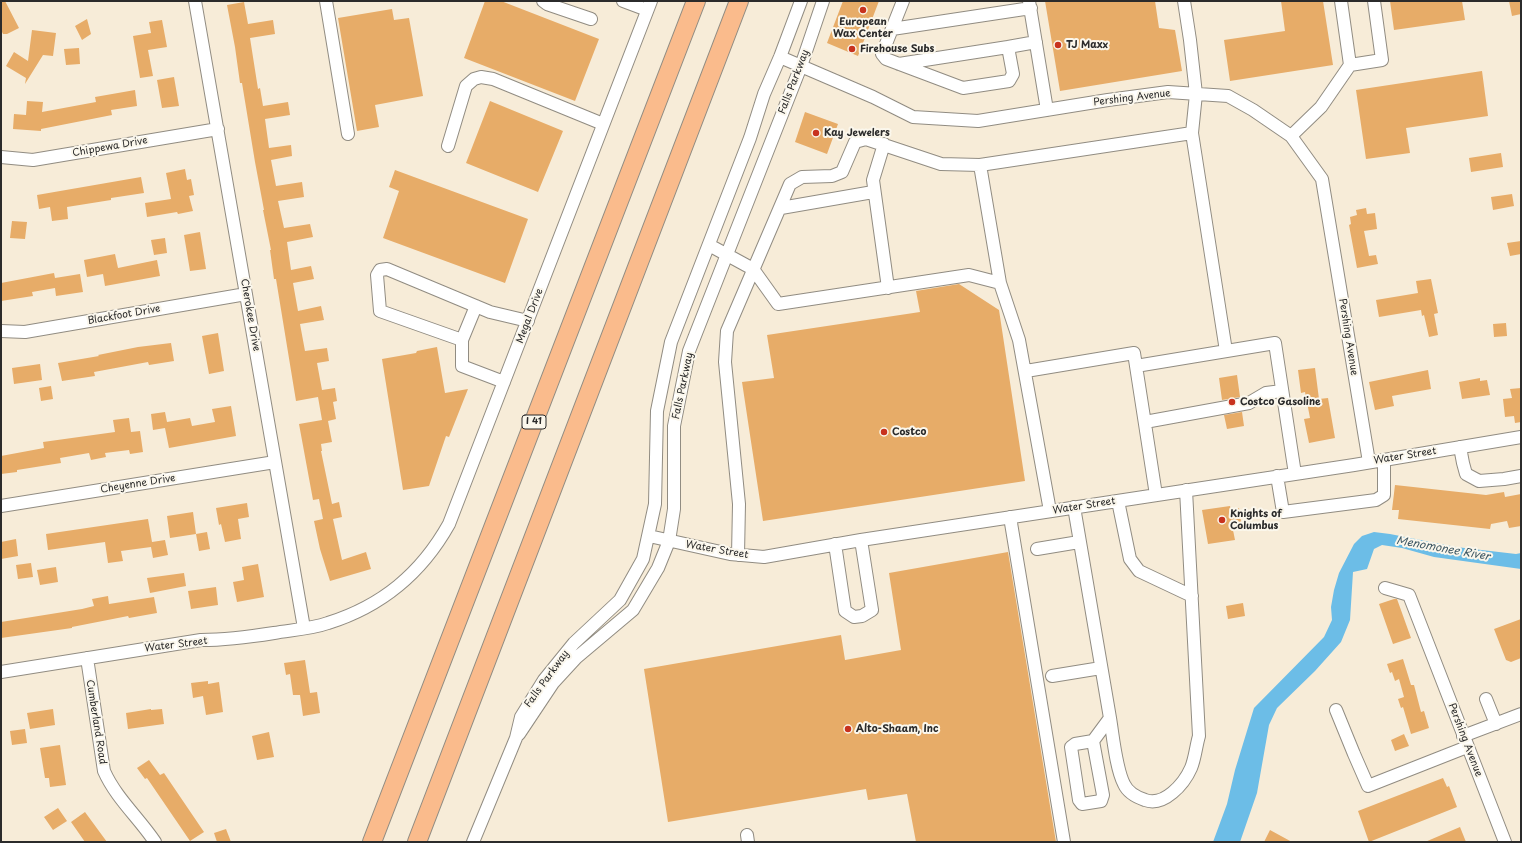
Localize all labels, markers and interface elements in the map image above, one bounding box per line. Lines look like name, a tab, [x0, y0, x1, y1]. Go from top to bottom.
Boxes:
marker: European Wax Center	[858, 5, 868, 15]
place label: European Wax Center	[833, 16, 893, 40]
place label: TJ Maxx	[1066, 39, 1108, 51]
marker: TJ Maxx	[1053, 40, 1063, 50]
place label: Firehouse Subs	[860, 43, 934, 55]
marker: Firehouse Subs	[847, 44, 857, 54]
street label: Falls Parkway	[776, 48, 812, 116]
street label: Pershing Avenue	[1093, 87, 1171, 109]
place label: Kay Jewelers	[824, 127, 890, 139]
marker: Kay Jewelers	[811, 128, 821, 138]
street label: Chippewa Drive	[71, 134, 149, 160]
street label: Cherokee Drive	[238, 278, 262, 352]
street label: Megal Drive	[514, 287, 546, 345]
street label: Pershing Avenue	[1336, 298, 1360, 376]
street label: Blackfoot Drive	[87, 303, 161, 327]
street label: Falls Parkway	[670, 352, 696, 420]
place label: Costco Gasoline	[1240, 396, 1321, 408]
marker: Costco Gasoline	[1227, 397, 1237, 407]
road number: I 41	[522, 415, 546, 429]
place label: Costco	[892, 426, 926, 438]
marker: Costco	[879, 427, 889, 437]
street label: Water Street	[1373, 445, 1437, 467]
street label: Cheyenne Drive	[100, 472, 176, 496]
street label: Water Street	[1052, 495, 1116, 517]
place label: Knights of Columbus	[1230, 508, 1282, 532]
marker: Knights of Columbus	[1217, 515, 1227, 525]
water label: Menomonee River	[1395, 534, 1491, 564]
street label: Water Street	[685, 539, 749, 561]
street label: Water Street	[144, 635, 208, 655]
street label: Falls Parkway	[522, 648, 572, 710]
street label: Cumberland Road	[83, 679, 109, 765]
street label: Pershing Avenue	[1445, 701, 1485, 779]
place label: Alto-Shaam, Inc	[856, 723, 938, 735]
marker: Alto-Shaam, Inc	[843, 724, 853, 734]

